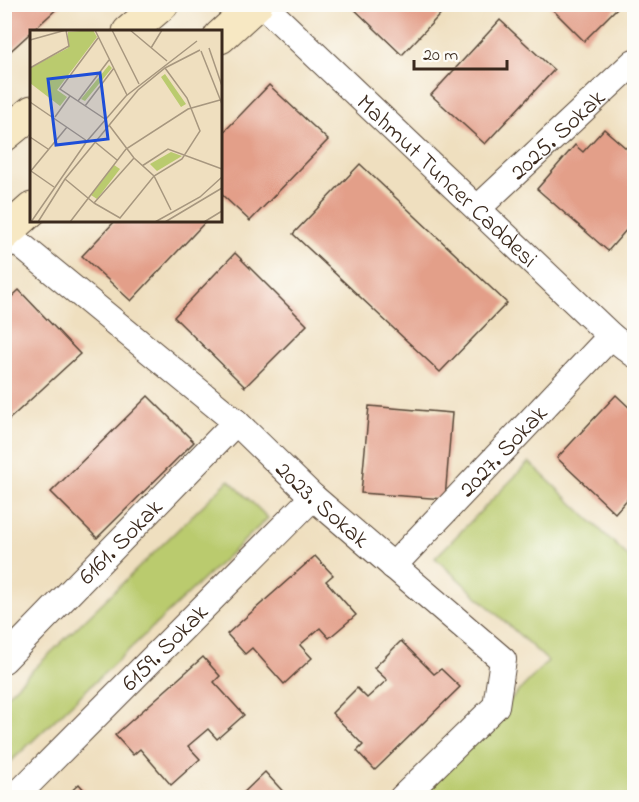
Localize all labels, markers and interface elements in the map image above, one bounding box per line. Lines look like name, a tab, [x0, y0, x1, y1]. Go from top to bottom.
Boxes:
inset map	[30, 30, 222, 222]
scale bar	[414, 33, 507, 71]
text: 20 m	[423, 43, 458, 69]
street label: 2025. Sokak	[503, 82, 615, 190]
street label: Mahmut Tuncer Caddesi	[347, 87, 544, 277]
street label: 2027. Sokak	[452, 398, 557, 507]
street label: 2023. Sokak	[266, 454, 376, 558]
street label: 6161. Sokak	[71, 491, 172, 594]
street label: 6159. Sokak	[114, 597, 218, 700]

